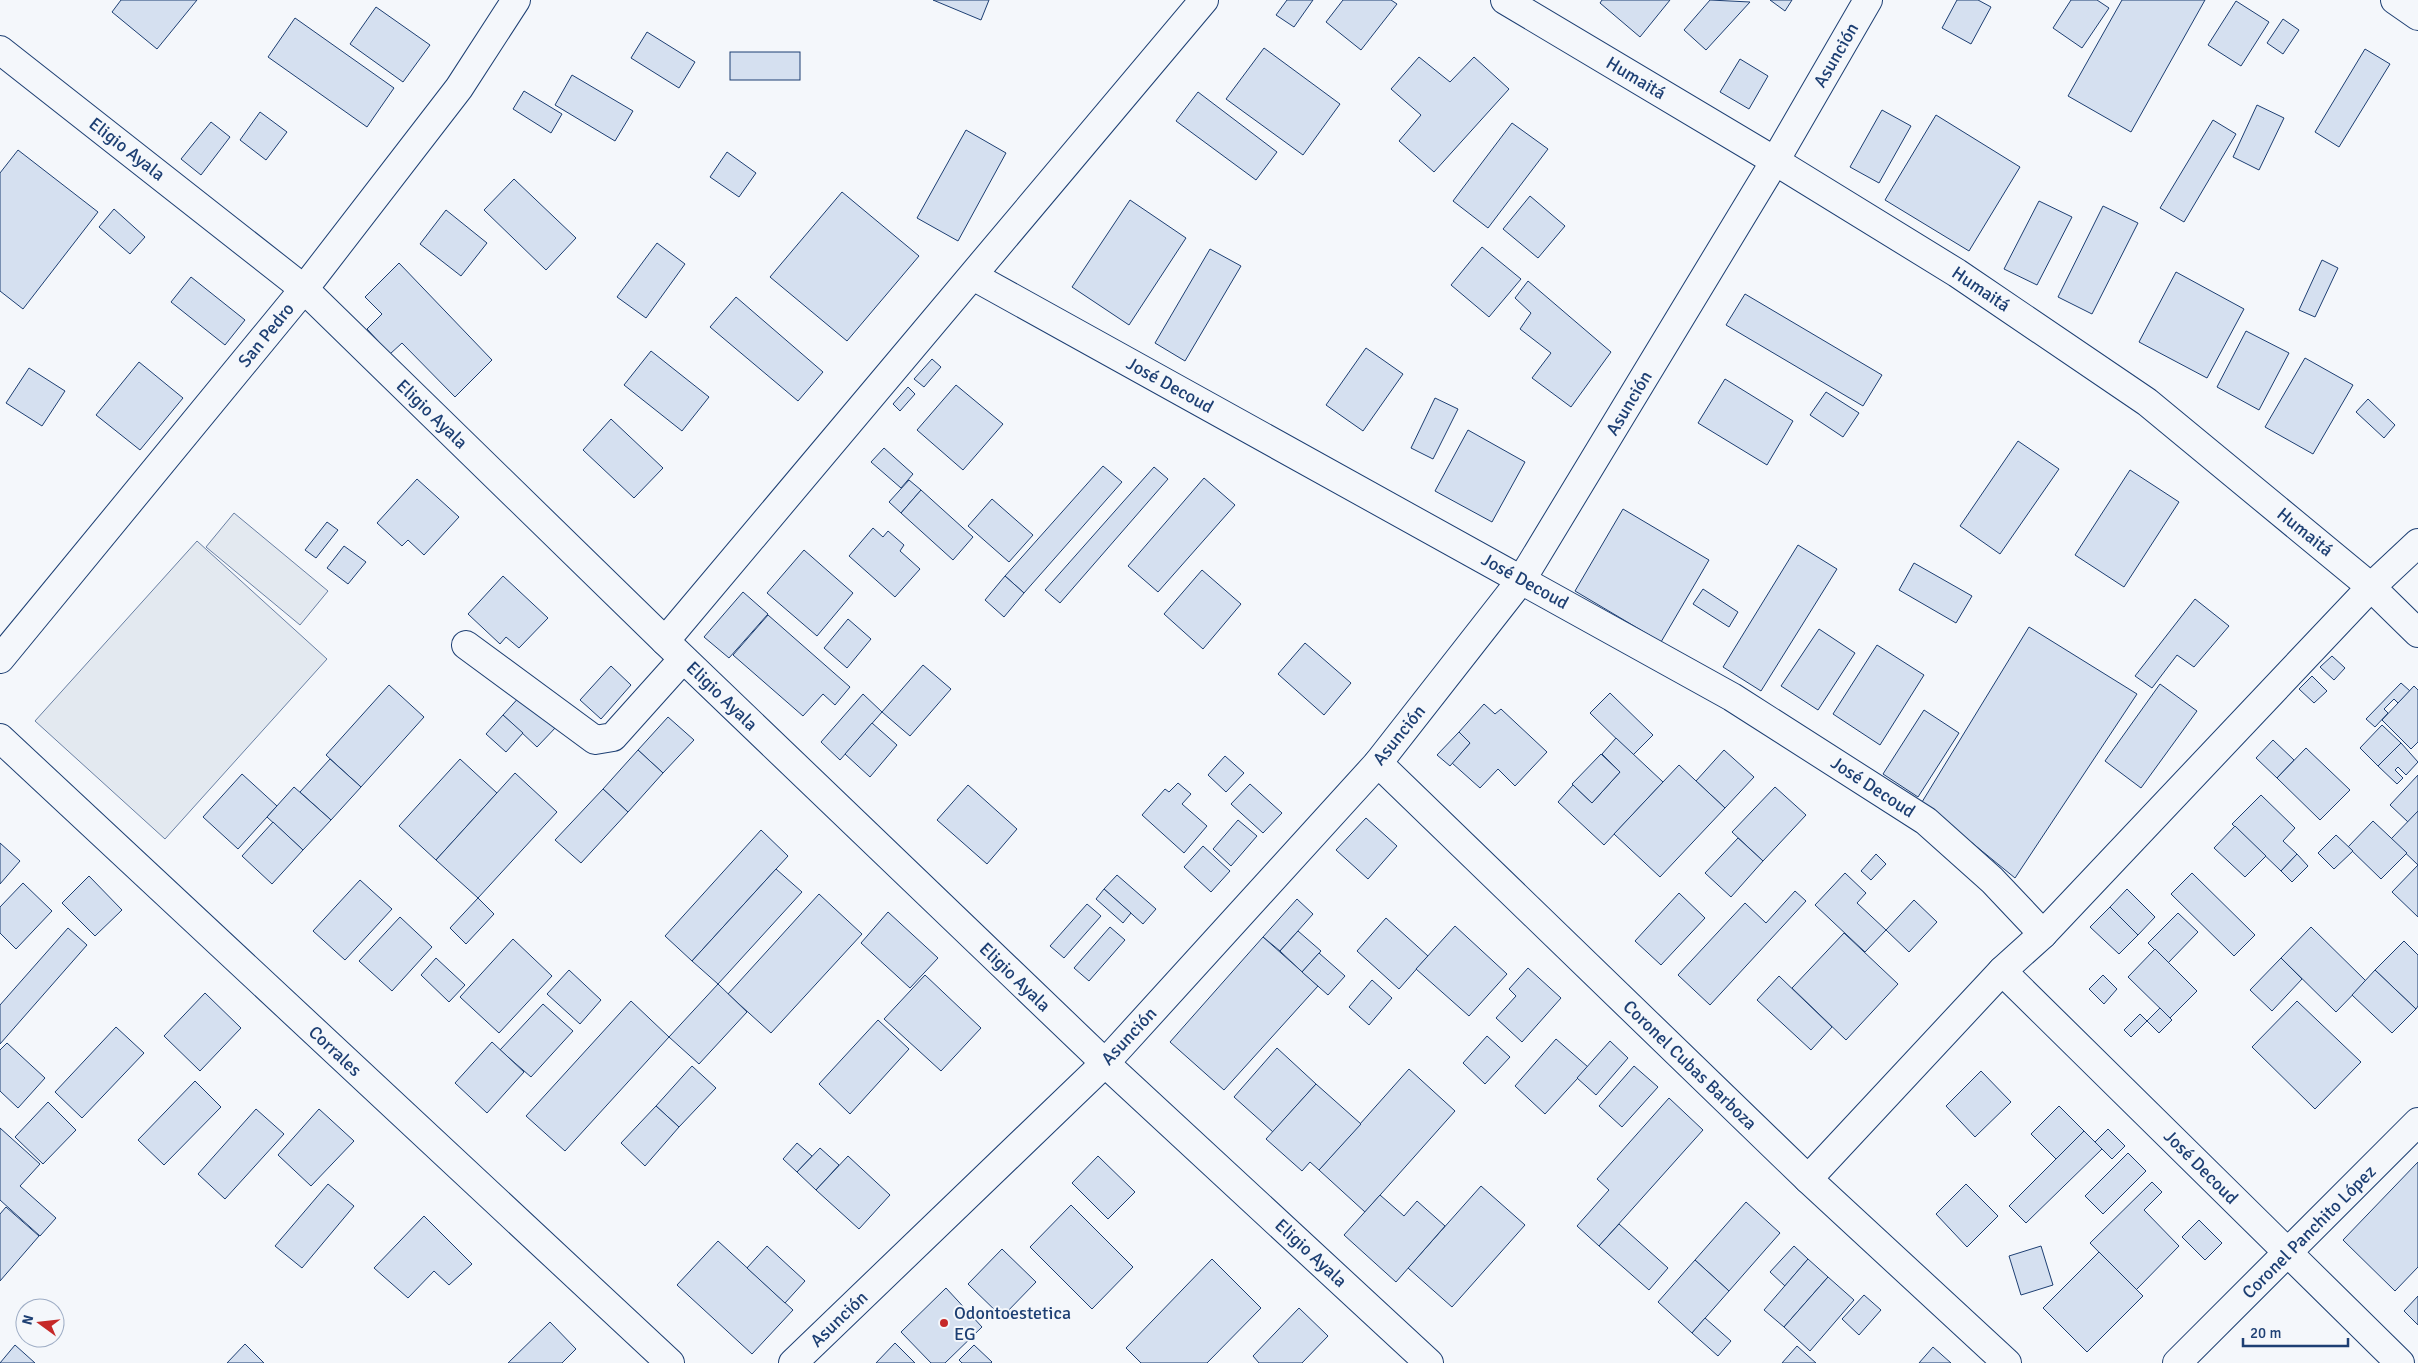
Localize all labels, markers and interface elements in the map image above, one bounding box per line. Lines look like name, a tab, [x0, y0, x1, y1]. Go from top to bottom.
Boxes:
street label: Asunción	[1809, 19, 1863, 91]
street label: Humaitá	[1602, 52, 1670, 104]
street label: Eligio Ayala	[85, 112, 169, 186]
street label: Humaitá	[1948, 262, 2014, 316]
street label: San Pedro	[233, 298, 299, 372]
street label: José Decoud	[1123, 352, 1217, 418]
street label: Asunción	[1601, 367, 1657, 439]
street label: Eligio Ayala	[392, 375, 472, 453]
street label: Humaitá	[2273, 503, 2337, 561]
street label: José Decoud	[1478, 548, 1572, 614]
street label: Eligio Ayala	[682, 657, 762, 735]
street label: Asunción	[1368, 700, 1430, 770]
street label: José Decoud	[1827, 752, 1919, 822]
street label: Eligio Ayala	[975, 938, 1055, 1016]
street label: Coronel Cubas Barboza	[1619, 996, 1761, 1134]
street label: Asunción	[1097, 1002, 1161, 1070]
street label: Corrales	[304, 1021, 366, 1081]
street label: José Decoud	[2159, 1125, 2243, 1209]
street label: Coronel Panchito López	[2238, 1161, 2380, 1303]
street label: Eligio Ayala	[1270, 1214, 1352, 1292]
street label: Asunción	[806, 1286, 872, 1352]
north arrow	[15, 1298, 65, 1348]
place label: Odontoestetica EG	[954, 1302, 1071, 1345]
text: N	[18, 1313, 37, 1327]
scale bar	[2243, 1316, 2348, 1348]
marker: Odontoestetica EG	[938, 1317, 950, 1329]
text: 20 m	[2250, 1324, 2281, 1342]

